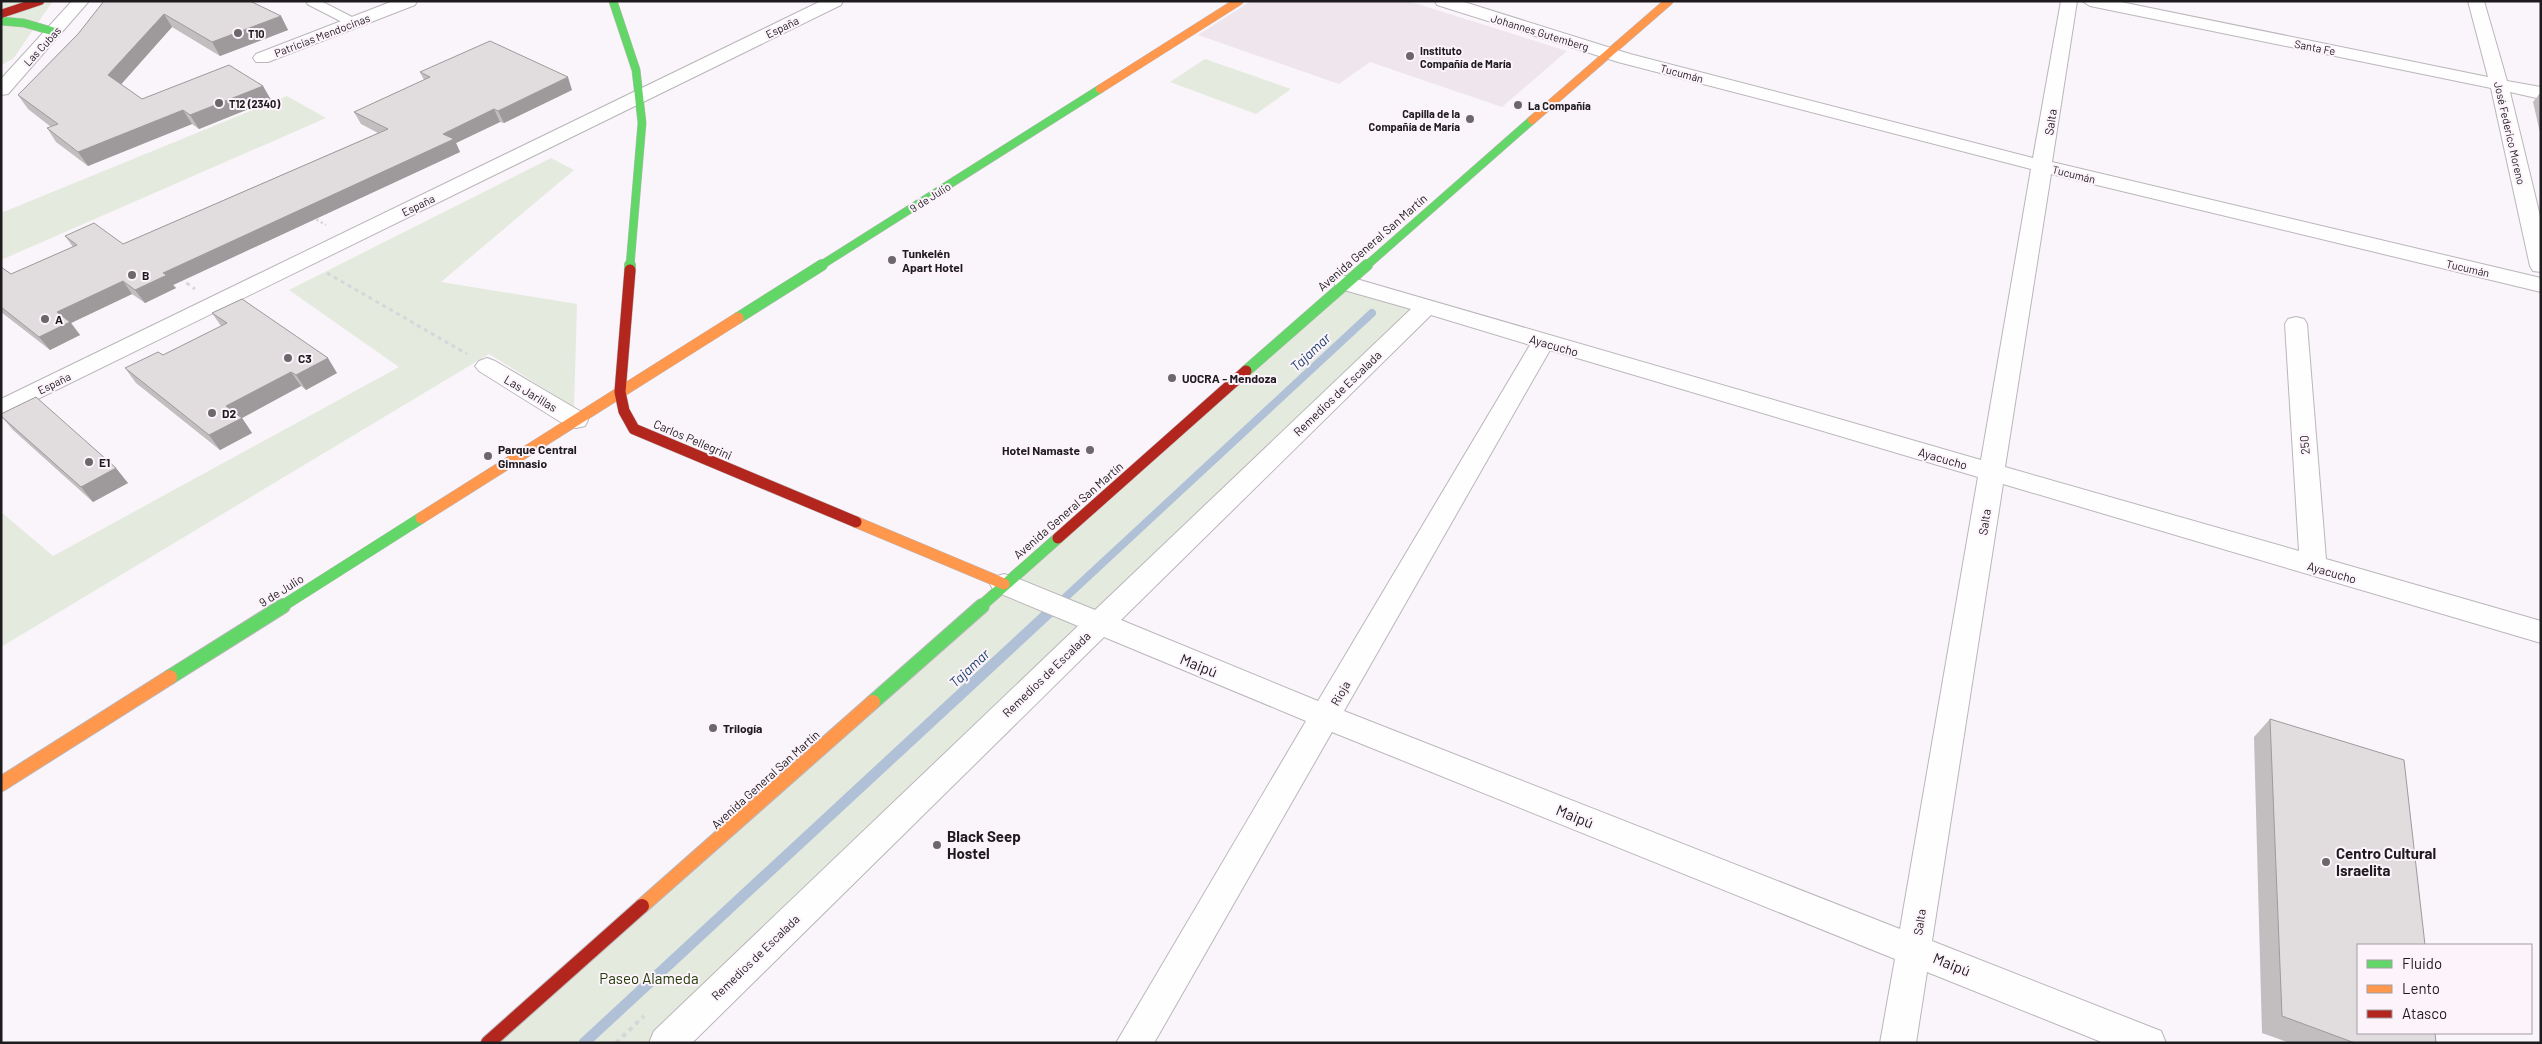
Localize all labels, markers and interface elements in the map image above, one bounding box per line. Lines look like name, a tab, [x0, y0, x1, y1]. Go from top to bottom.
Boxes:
street label: Patricias Mendocinas	[272, 11, 372, 59]
street label: Johannes Gutemberg	[1489, 11, 1591, 53]
street label: España	[763, 13, 801, 41]
street label: Las Cubas	[21, 24, 63, 68]
marker: T10	[232, 27, 244, 39]
place label: T10	[248, 27, 265, 40]
street label: Santa Fe	[2293, 37, 2337, 57]
place label: Instituto Compañía de María	[1420, 44, 1512, 70]
marker: Instituto Compañía de María	[1404, 50, 1416, 62]
street label: Tucumán	[1659, 61, 1705, 85]
street label: José Federico Moreno	[2492, 80, 2528, 186]
marker: T12 (2340)	[213, 97, 225, 109]
place label: T12 (2340)	[229, 97, 280, 110]
marker: La Compañía	[1512, 99, 1524, 111]
place label: La Compañía	[1528, 99, 1591, 112]
place label: Capilla de la Compañía de María	[1369, 107, 1460, 133]
street label: Salta	[2041, 108, 2059, 136]
marker: Capilla de la Compañía de María	[1464, 113, 1476, 125]
street label: Tucumán	[2051, 162, 2097, 186]
street label: 9 de Julio	[907, 179, 953, 215]
street label: España	[399, 191, 437, 219]
street label: Avenida General San Martín	[1314, 191, 1430, 293]
place label: Tunkelén Apart Hotel	[902, 246, 963, 274]
marker: Tunkelén Apart Hotel	[886, 254, 898, 266]
street label: Tucumán	[2445, 257, 2491, 279]
place label: B	[142, 268, 149, 282]
marker: B	[126, 269, 138, 281]
place label: A	[55, 312, 63, 326]
marker: A	[39, 313, 51, 325]
water label: Tajamar	[1286, 328, 1334, 375]
street label: Ayacucho	[1528, 331, 1580, 359]
street label: Remedios de Escalada	[1290, 347, 1384, 439]
place label: C3	[298, 351, 312, 365]
marker: C3	[282, 352, 294, 364]
street label: España	[35, 369, 73, 397]
place label: UOCRA - Mendoza	[1182, 371, 1277, 385]
street label: Las Jarillas	[502, 372, 560, 414]
marker: UOCRA - Mendoza	[1166, 372, 1178, 384]
place label: D2	[222, 406, 236, 420]
marker: D2	[206, 407, 218, 419]
street label: Carlos Pellegrini	[652, 416, 734, 462]
street label: 250	[2296, 435, 2312, 455]
place label: Parque Central Gimnasio	[498, 442, 577, 470]
place label: Hotel Namaste	[1002, 443, 1080, 457]
marker: Hotel Namaste	[1084, 444, 1096, 456]
street label: Ayacucho	[1917, 444, 1969, 472]
marker: Parque Central Gimnasio	[482, 450, 494, 462]
place label: E1	[99, 455, 110, 469]
marker: E1	[83, 456, 95, 468]
street label: Avenida General San Martín	[1010, 459, 1126, 561]
street label: Salta	[1975, 508, 1993, 536]
street label: Ayacucho	[2306, 558, 2358, 586]
street label: 9 de Julio	[256, 571, 306, 609]
street label: Remedios de Escalada	[999, 628, 1093, 720]
water label: Tajamar	[945, 644, 993, 691]
street label: Maipú	[1178, 649, 1220, 681]
street label: Rioja	[1327, 678, 1353, 708]
place label: Trilogía	[723, 721, 762, 735]
marker: Trilogía	[707, 722, 719, 734]
street label: Avenida General San Martín	[708, 727, 822, 831]
street label: Maipú	[1554, 800, 1596, 832]
place label: Black Seep Hostel	[947, 827, 1021, 862]
marker: Black Seep Hostel	[931, 839, 943, 851]
place label: Centro Cultural Israelita	[2336, 844, 2436, 879]
marker: Centro Cultural Israelita	[2320, 856, 2332, 868]
street label: Salta	[1910, 908, 1928, 936]
street label: Remedios de Escalada	[708, 911, 802, 1003]
legend	[2357, 944, 2532, 1034]
street label: Maipú	[1931, 948, 1973, 980]
text: Fluido	[2402, 954, 2442, 972]
park label: Paseo Alameda	[599, 969, 699, 987]
text: Lento	[2402, 979, 2440, 997]
text: Atasco	[2402, 1004, 2447, 1022]

